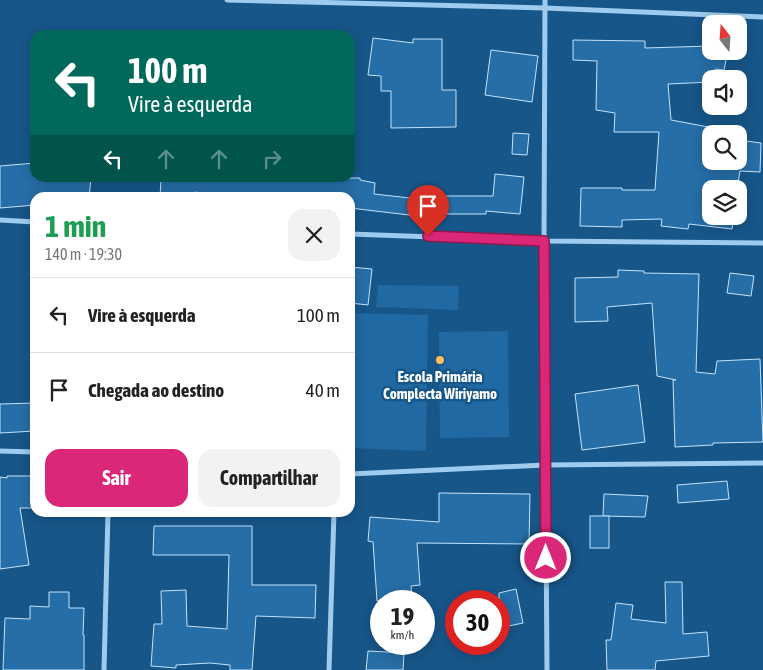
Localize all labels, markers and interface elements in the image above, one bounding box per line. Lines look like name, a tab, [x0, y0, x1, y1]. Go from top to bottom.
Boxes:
north arrow	[702, 15, 748, 60]
map controls	[702, 15, 747, 225]
icon: left	[45, 50, 110, 115]
text: 100 m	[128, 50, 207, 90]
button: sound	[702, 70, 747, 115]
text: Vire à esquerda	[128, 91, 253, 117]
button: search	[702, 125, 747, 170]
icon: left	[99, 145, 127, 173]
icon: ahead	[152, 145, 180, 173]
icon: ahead	[205, 145, 233, 173]
icon: right	[258, 145, 286, 173]
button: layers	[702, 180, 747, 225]
pin	[407, 185, 449, 236]
icon: arrive	[414, 192, 442, 220]
text: 1 min	[45, 209, 106, 243]
button: close	[288, 209, 340, 261]
text: 140 m · 19:30	[45, 245, 122, 263]
icon: left	[45, 301, 73, 329]
text: Vire à esquerda	[88, 304, 196, 326]
text: 100 m	[297, 304, 340, 326]
marker: Escola Primária Complecta Wiriyamo	[434, 354, 446, 366]
place label: Escola Primária Complecta Wiriyamo	[383, 368, 497, 402]
icon: arrive	[45, 376, 73, 404]
text: Chegada ao destino	[88, 379, 224, 401]
text: 40 m	[306, 379, 340, 401]
button: Sair	[45, 449, 188, 507]
button: Compartilhar	[198, 449, 340, 507]
position arrow	[519, 531, 571, 583]
speed limit sign: 30	[445, 590, 510, 655]
text: 19	[391, 602, 414, 630]
text: km/h	[391, 628, 414, 642]

